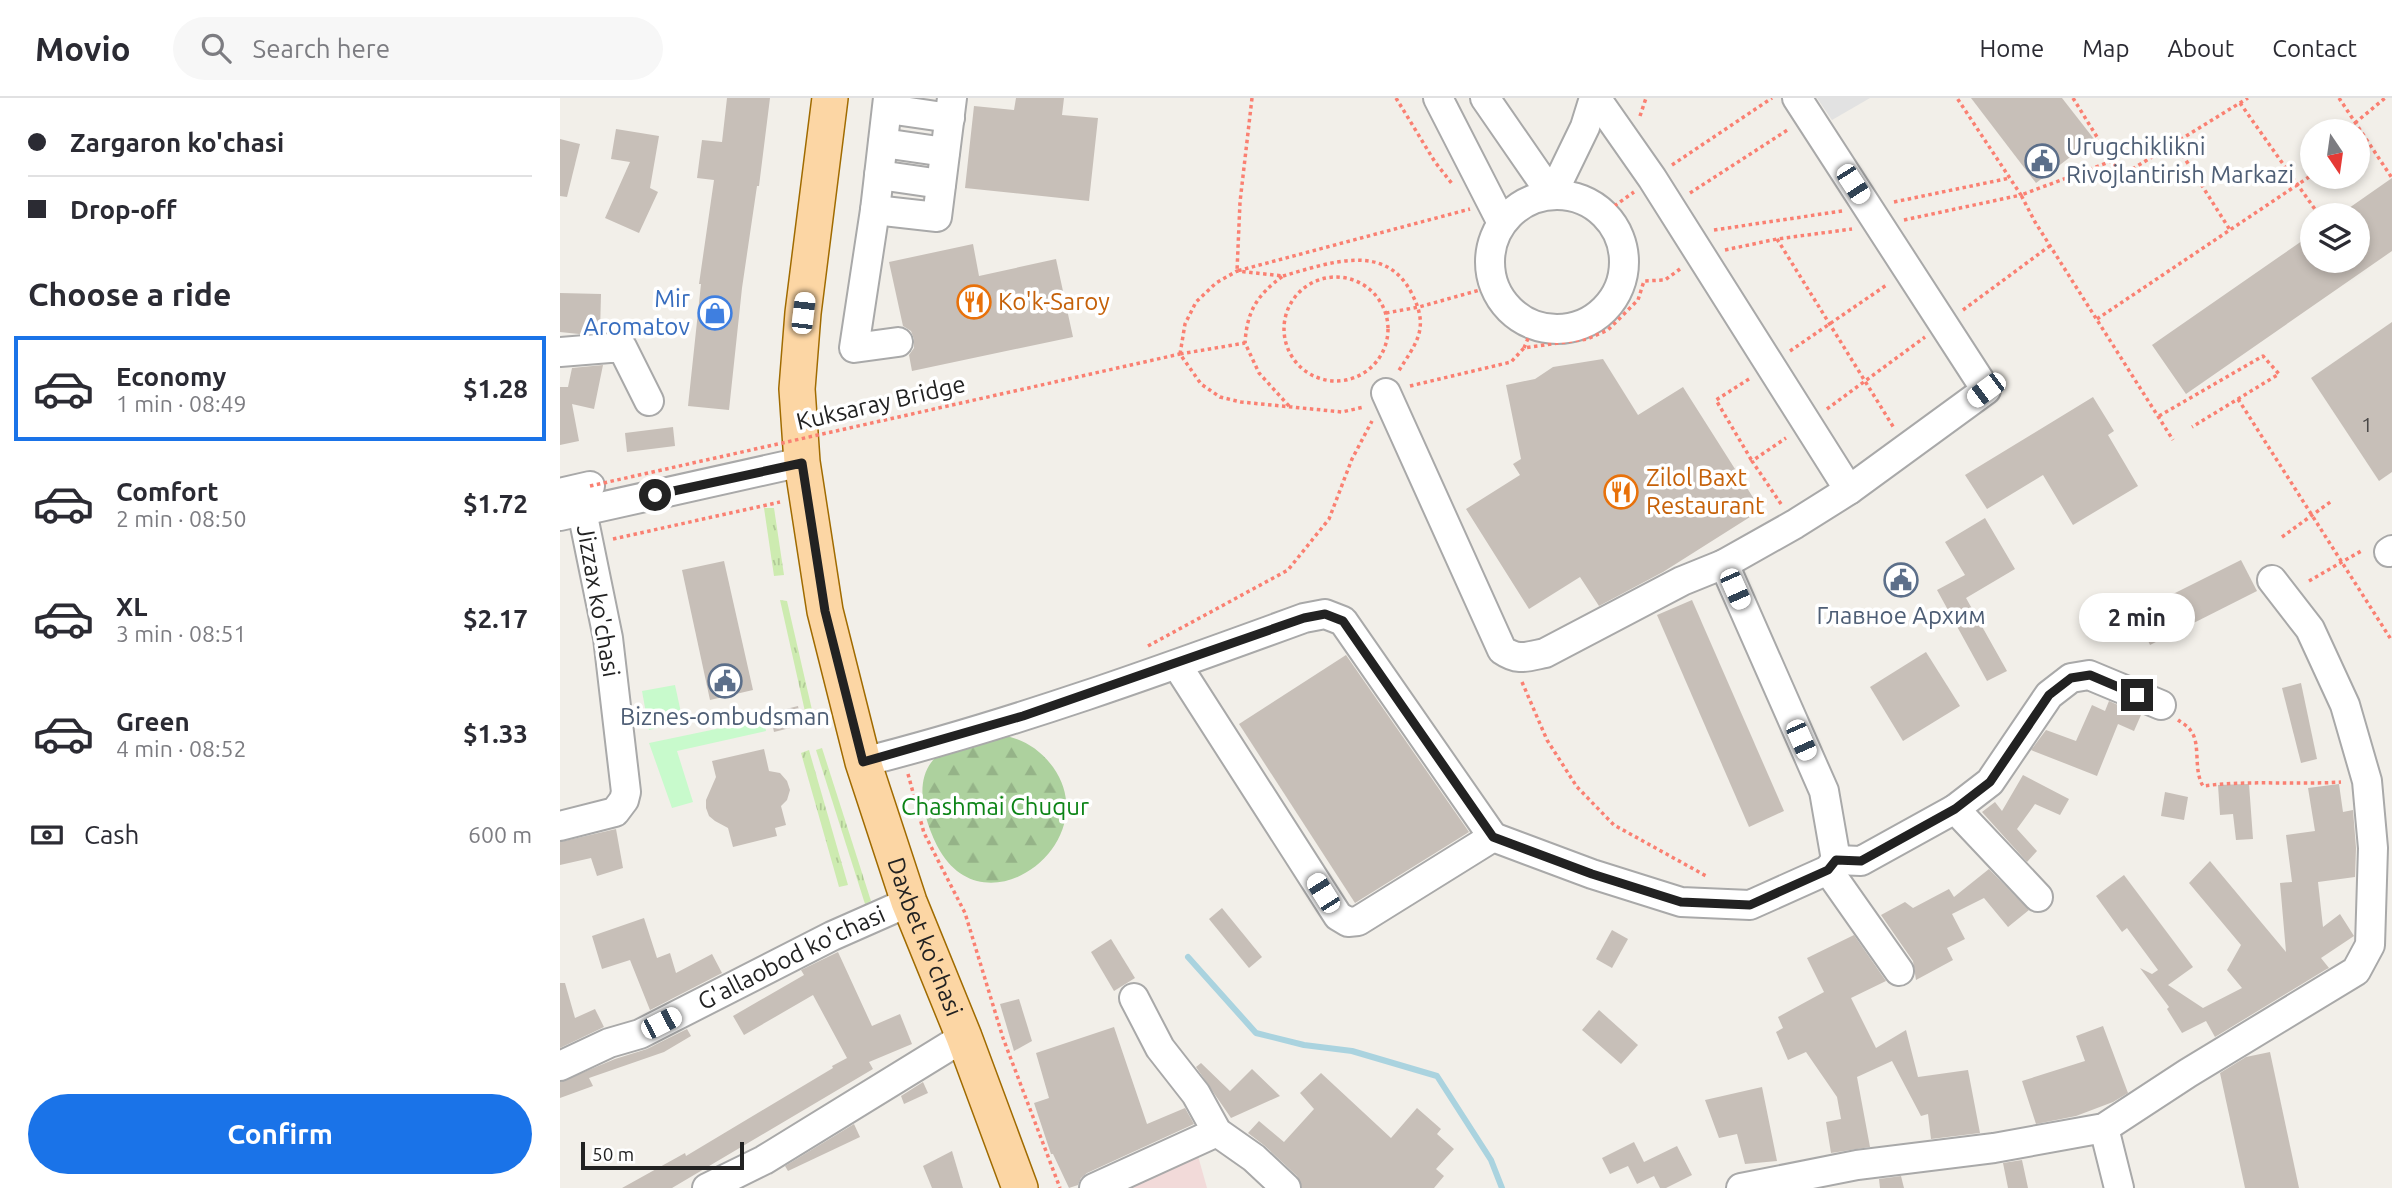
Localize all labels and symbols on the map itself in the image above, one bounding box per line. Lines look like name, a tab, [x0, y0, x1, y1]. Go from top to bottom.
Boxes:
north arrow	[2300, 119, 2370, 189]
place label: Urugchiklikni Rivojlantirish Markazi	[2066, 133, 2294, 188]
public building icon: Urugchiklikni Rivojlantirish Markazi	[2023, 142, 2061, 180]
car	[1833, 161, 1874, 207]
restaurant icon: Ko'k-Saroy	[955, 283, 993, 321]
place label: Mir Aromatov	[583, 285, 690, 340]
place label: Ko'k-Saroy	[998, 288, 1110, 315]
car	[791, 291, 816, 335]
shop icon: Mir Aromatov	[696, 294, 734, 332]
car	[1963, 369, 2010, 411]
street label: Kuksaray Bridge	[794, 370, 968, 435]
house number: 1	[2361, 412, 2373, 436]
place label: Zilol Baxt Restaurant	[1646, 464, 1765, 519]
restaurant icon: Zilol Baxt Restaurant	[1602, 473, 1640, 511]
route start	[639, 479, 671, 511]
street label: Jizzax ko'chasi	[572, 523, 625, 679]
public building icon: Главное Архим	[1882, 561, 1920, 599]
car	[1717, 566, 1754, 612]
callout: 2 min	[2079, 594, 2195, 642]
place label: Главное Архим	[1816, 602, 1986, 629]
public building icon: Biznes-ombudsman	[706, 662, 744, 700]
route end	[2121, 679, 2153, 711]
place label: Biznes-ombudsman	[620, 703, 830, 730]
car	[1783, 717, 1820, 763]
park label: Chashmai Chuqur	[901, 793, 1089, 820]
street label: Daxbet ko'chasi	[882, 854, 968, 1020]
car	[1303, 870, 1344, 916]
street label: G'allaobod ko'chasi	[693, 900, 889, 1015]
car	[638, 1004, 685, 1042]
scale bar	[581, 1139, 744, 1171]

